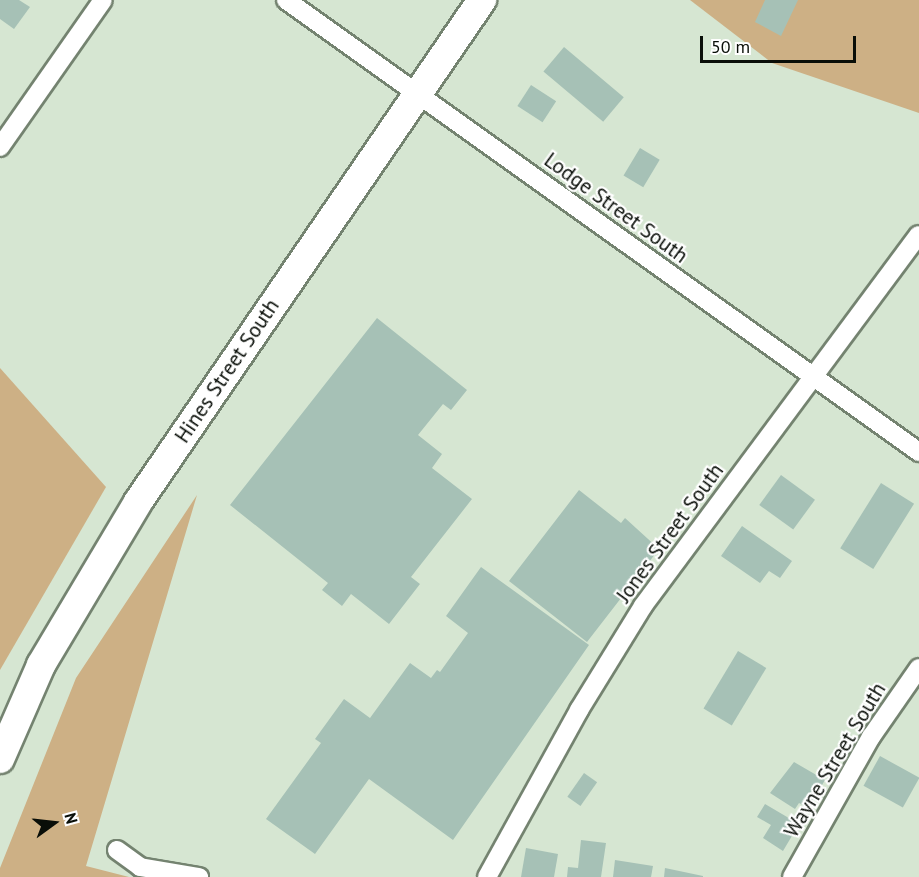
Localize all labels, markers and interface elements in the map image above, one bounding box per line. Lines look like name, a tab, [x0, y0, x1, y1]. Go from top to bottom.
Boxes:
scale bar	[703, 24, 859, 62]
text: 50 m	[711, 35, 750, 58]
street label: Lodge Street South	[539, 147, 693, 269]
street label: Hines Street South	[170, 294, 284, 448]
street label: Jones Street South	[611, 459, 729, 607]
street label: Wayne Street South	[779, 678, 891, 842]
north arrow	[24, 793, 84, 853]
text: N	[60, 811, 82, 826]

